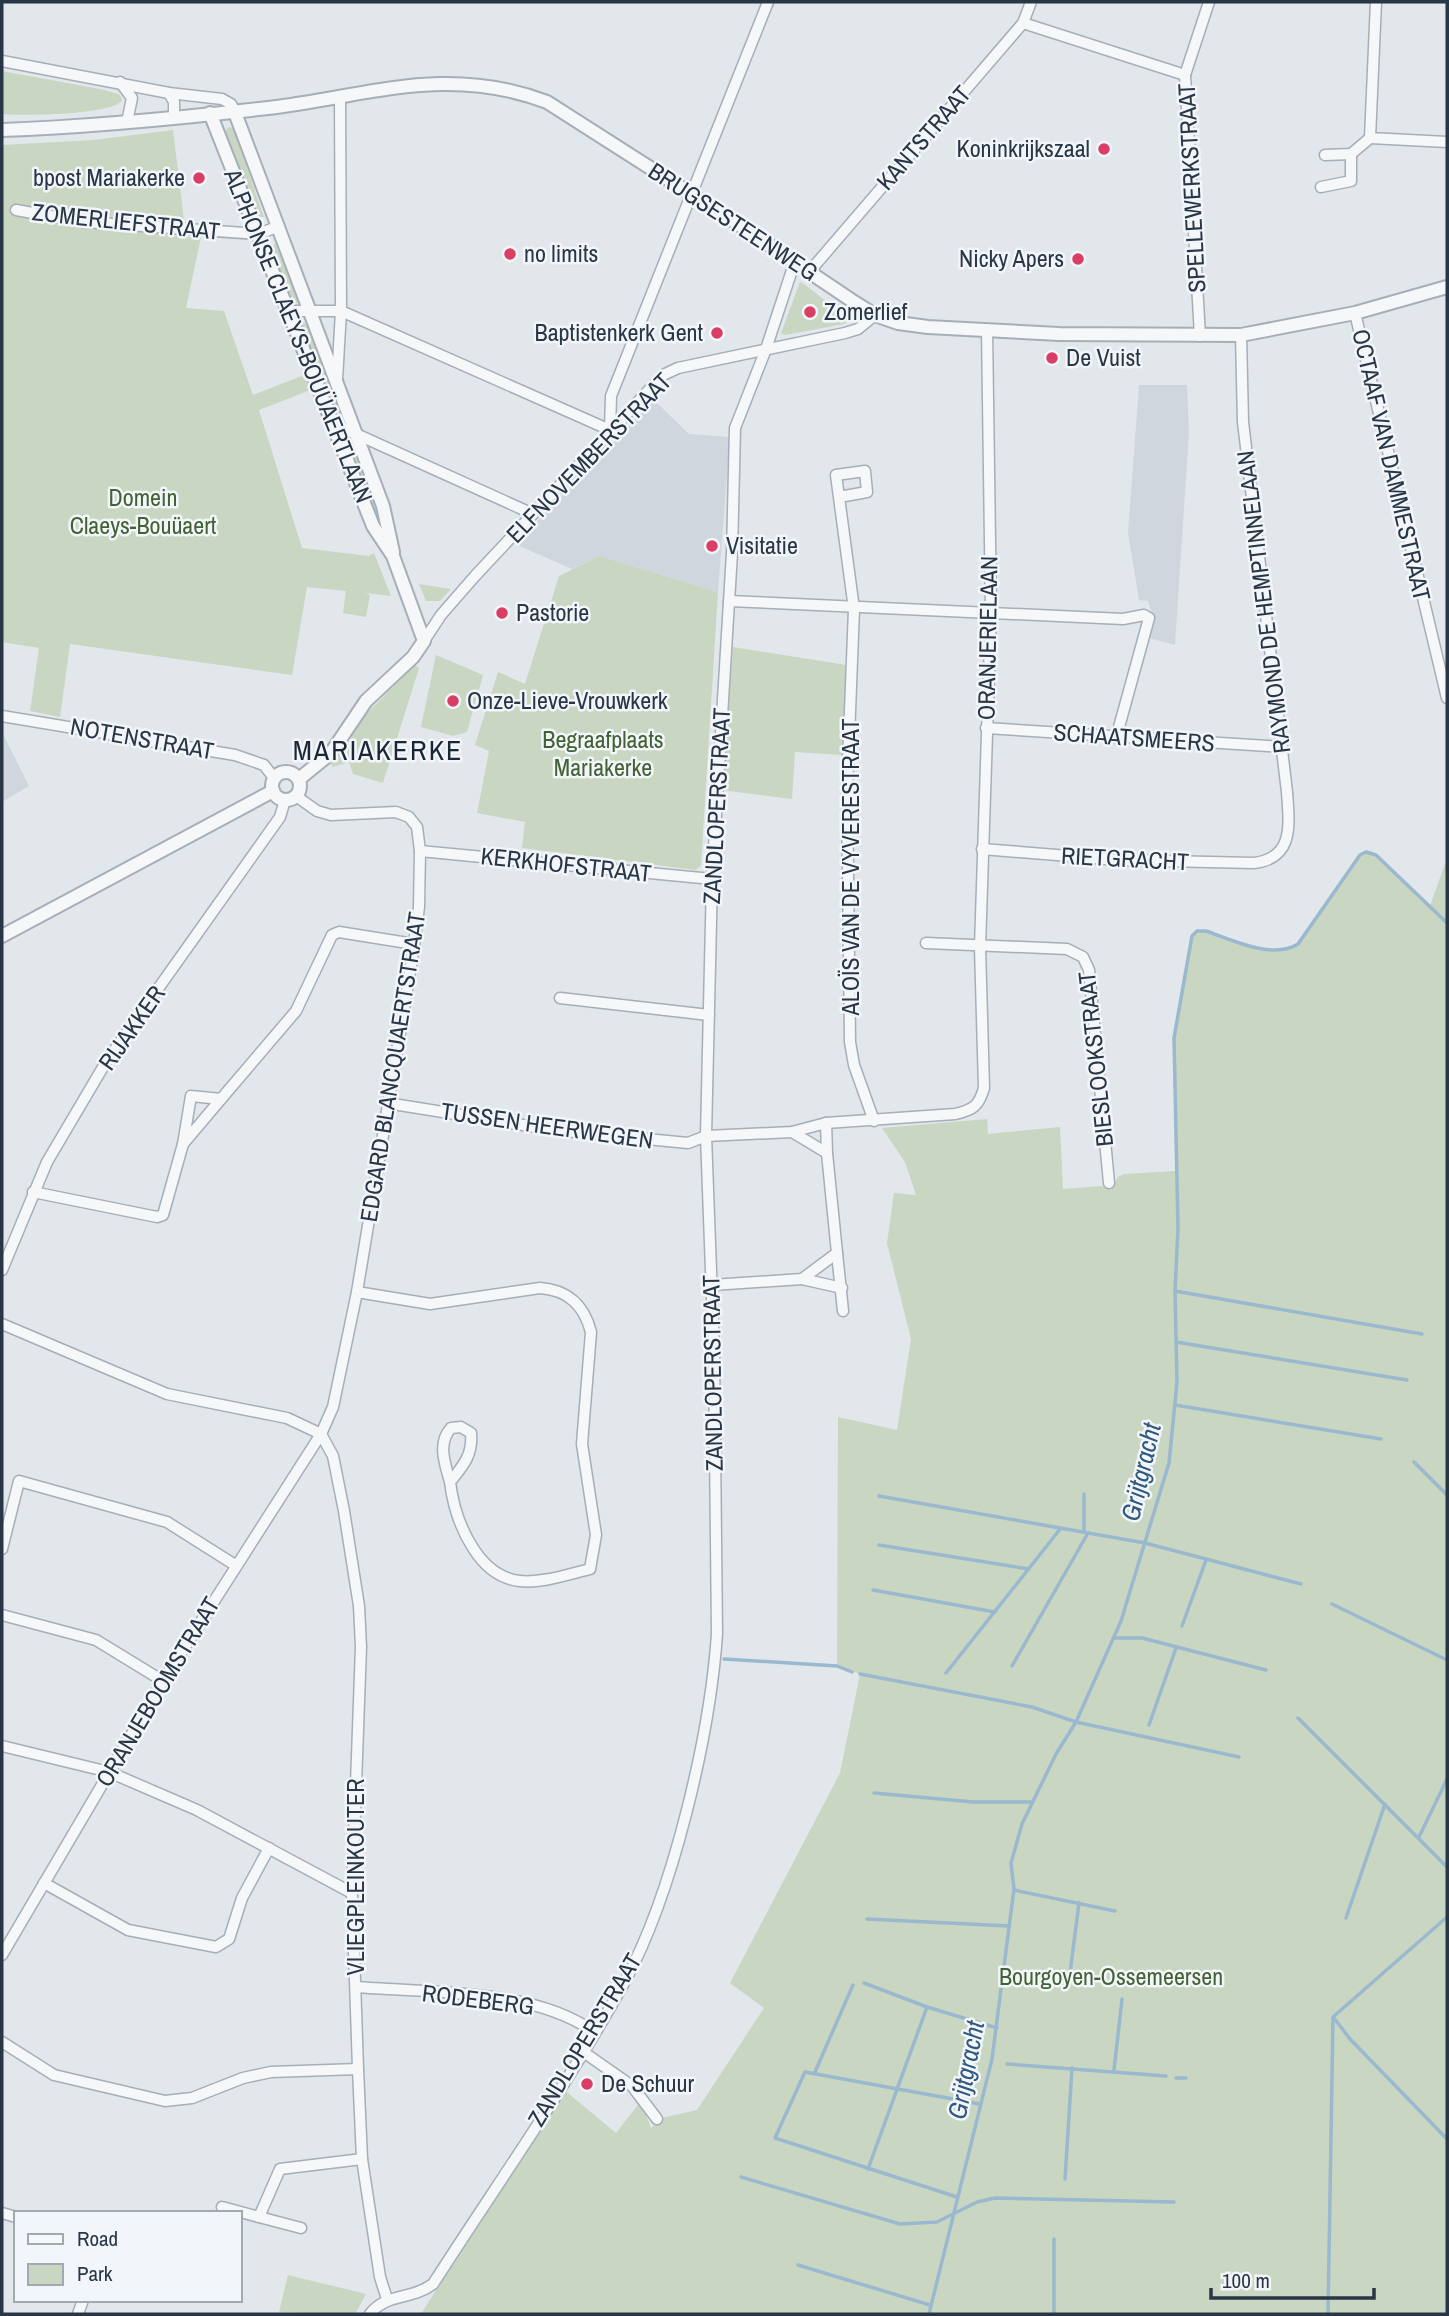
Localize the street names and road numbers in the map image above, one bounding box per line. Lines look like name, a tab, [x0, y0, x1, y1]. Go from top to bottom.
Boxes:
street label: KANTSTRAAT	[869, 78, 978, 196]
street label: SPELLEWERKSTRAAT	[1170, 83, 1212, 294]
street label: BRUGSESTEENWEG	[643, 154, 824, 288]
street label: ALPHONSE CLAEYS-BOUÜAERTLAAN	[217, 163, 381, 507]
street label: ZOMERLIEFSTRAAT	[31, 195, 222, 247]
street label: OCTAAF VAN DAMMESTRAAT	[1345, 326, 1439, 604]
street label: ELFNOVEMBERSTRAAT	[499, 365, 678, 549]
street label: RAYMOND DE HEMPTINNELAAN	[1229, 449, 1297, 755]
street label: ORANJERIELAAN	[970, 556, 1004, 720]
street label: ZANDLOPERSTRAAT	[695, 707, 737, 905]
street label: NOTENSTRAAT	[68, 710, 216, 766]
street label: SCHAATSMEERS	[1052, 715, 1216, 759]
street label: ALOÏS VAN DE VYVERESTRAAT	[834, 719, 866, 1016]
street label: KERKHOFSTRAAT	[479, 839, 653, 889]
street label: RIETGRACHT	[1060, 839, 1190, 877]
street label: EDGARD BLANCQUAERTSTRAAT	[352, 910, 432, 1224]
street label: BIESLOOKSTRAAT	[1070, 970, 1120, 1148]
street label: RIJAKKER	[90, 979, 172, 1076]
street label: TUSSEN HEERWEGEN	[439, 1094, 655, 1156]
street label: ZANDLOPERSTRAAT	[694, 1275, 730, 1472]
street label: ORANJEBOOMSTRAAT	[88, 1591, 227, 1792]
street label: VLIEGPLEINKOUTER	[339, 1779, 371, 1975]
street label: ZANDLOPERSTRAAT	[520, 1947, 648, 2132]
street label: RODEBERG	[420, 1976, 536, 2022]

